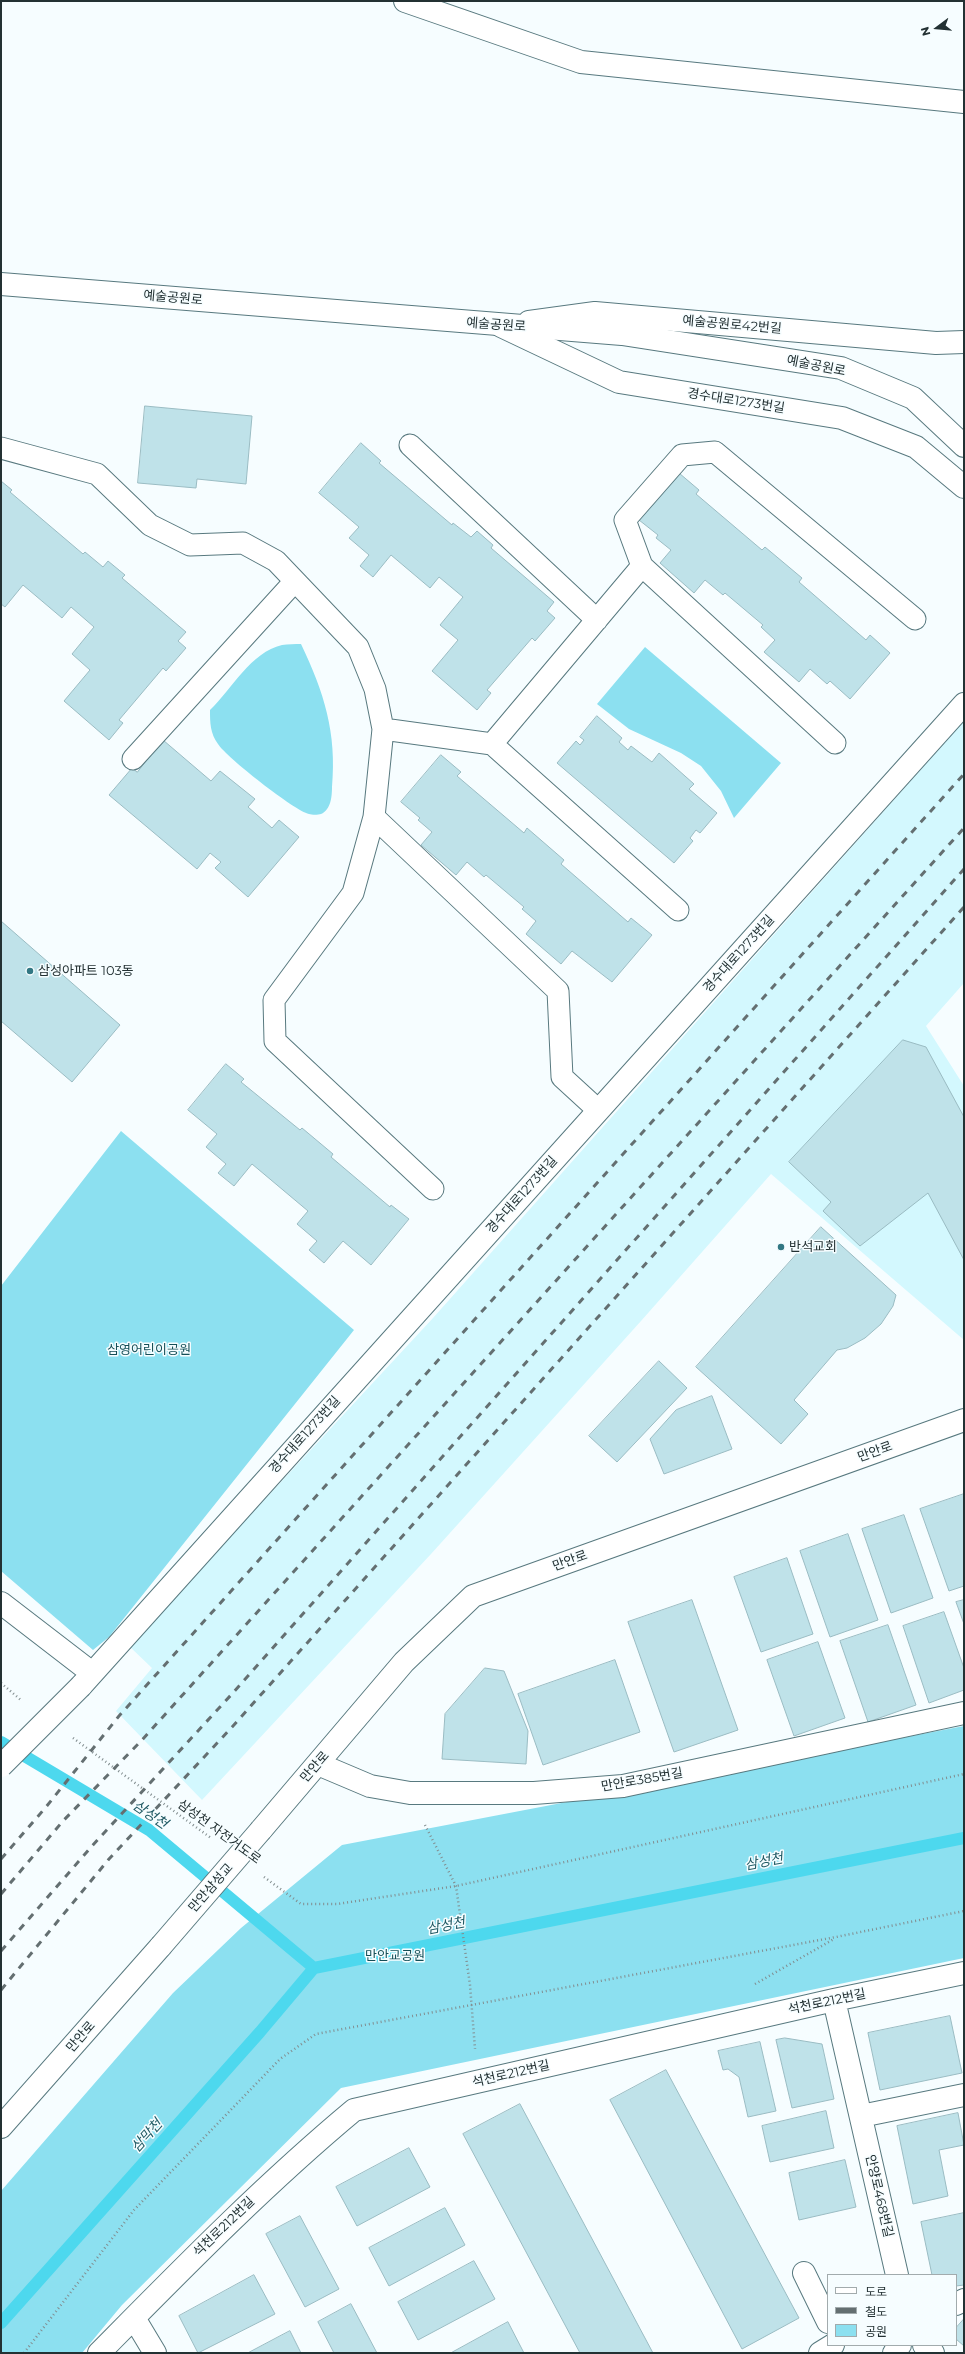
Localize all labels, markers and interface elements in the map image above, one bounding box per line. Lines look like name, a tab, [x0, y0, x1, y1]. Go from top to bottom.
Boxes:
north arrow	[917, 8, 957, 48]
text: N	[918, 25, 933, 38]
street label: 예술공원로	[143, 288, 203, 308]
street label: 예술공원로42번길	[682, 313, 782, 337]
street label: 예술공원로	[466, 315, 526, 335]
street label: 예술공원로	[785, 353, 847, 379]
street label: 경수대로1273번길	[686, 386, 786, 416]
street label: 경수대로1273번길	[700, 912, 778, 996]
place label: 삼성아파트 103동	[38, 963, 134, 979]
marker: 삼성아파트 103동	[25, 966, 35, 976]
street label: 경수대로1273번길	[483, 1153, 561, 1237]
place label: 반석교회	[789, 1239, 837, 1255]
marker: 반석교회	[776, 1242, 786, 1252]
park label: 삼영어린이공원	[107, 1342, 191, 1358]
street label: 경수대로1273번길	[266, 1393, 344, 1477]
street label: 만안로	[855, 1439, 895, 1465]
street label: 만안로	[550, 1548, 590, 1574]
street label: 만안로	[297, 1748, 333, 1786]
street label: 만안로385번길	[600, 1765, 684, 1795]
water label: 삼성천	[129, 1797, 171, 1833]
street label: 삼성천 자전거도로	[174, 1797, 264, 1867]
water label: 삼성천	[743, 1850, 785, 1874]
street label: 만안삼성교	[185, 1860, 237, 1916]
water label: 삼성천	[425, 1914, 467, 1938]
park label: 만안교공원	[365, 1948, 425, 1964]
street label: 석천로212번길	[787, 1986, 867, 2018]
street label: 만안로	[63, 2018, 99, 2056]
street label: 석천로212번길	[471, 2057, 551, 2091]
water label: 삼막천	[128, 2116, 166, 2156]
street label: 안양로468번길	[862, 2153, 896, 2239]
street label: 석천로212번길	[190, 2194, 258, 2260]
legend	[827, 2274, 957, 2346]
text: 도로	[865, 2284, 887, 2299]
text: 철도	[865, 2304, 887, 2319]
text: 공원	[865, 2324, 887, 2339]

